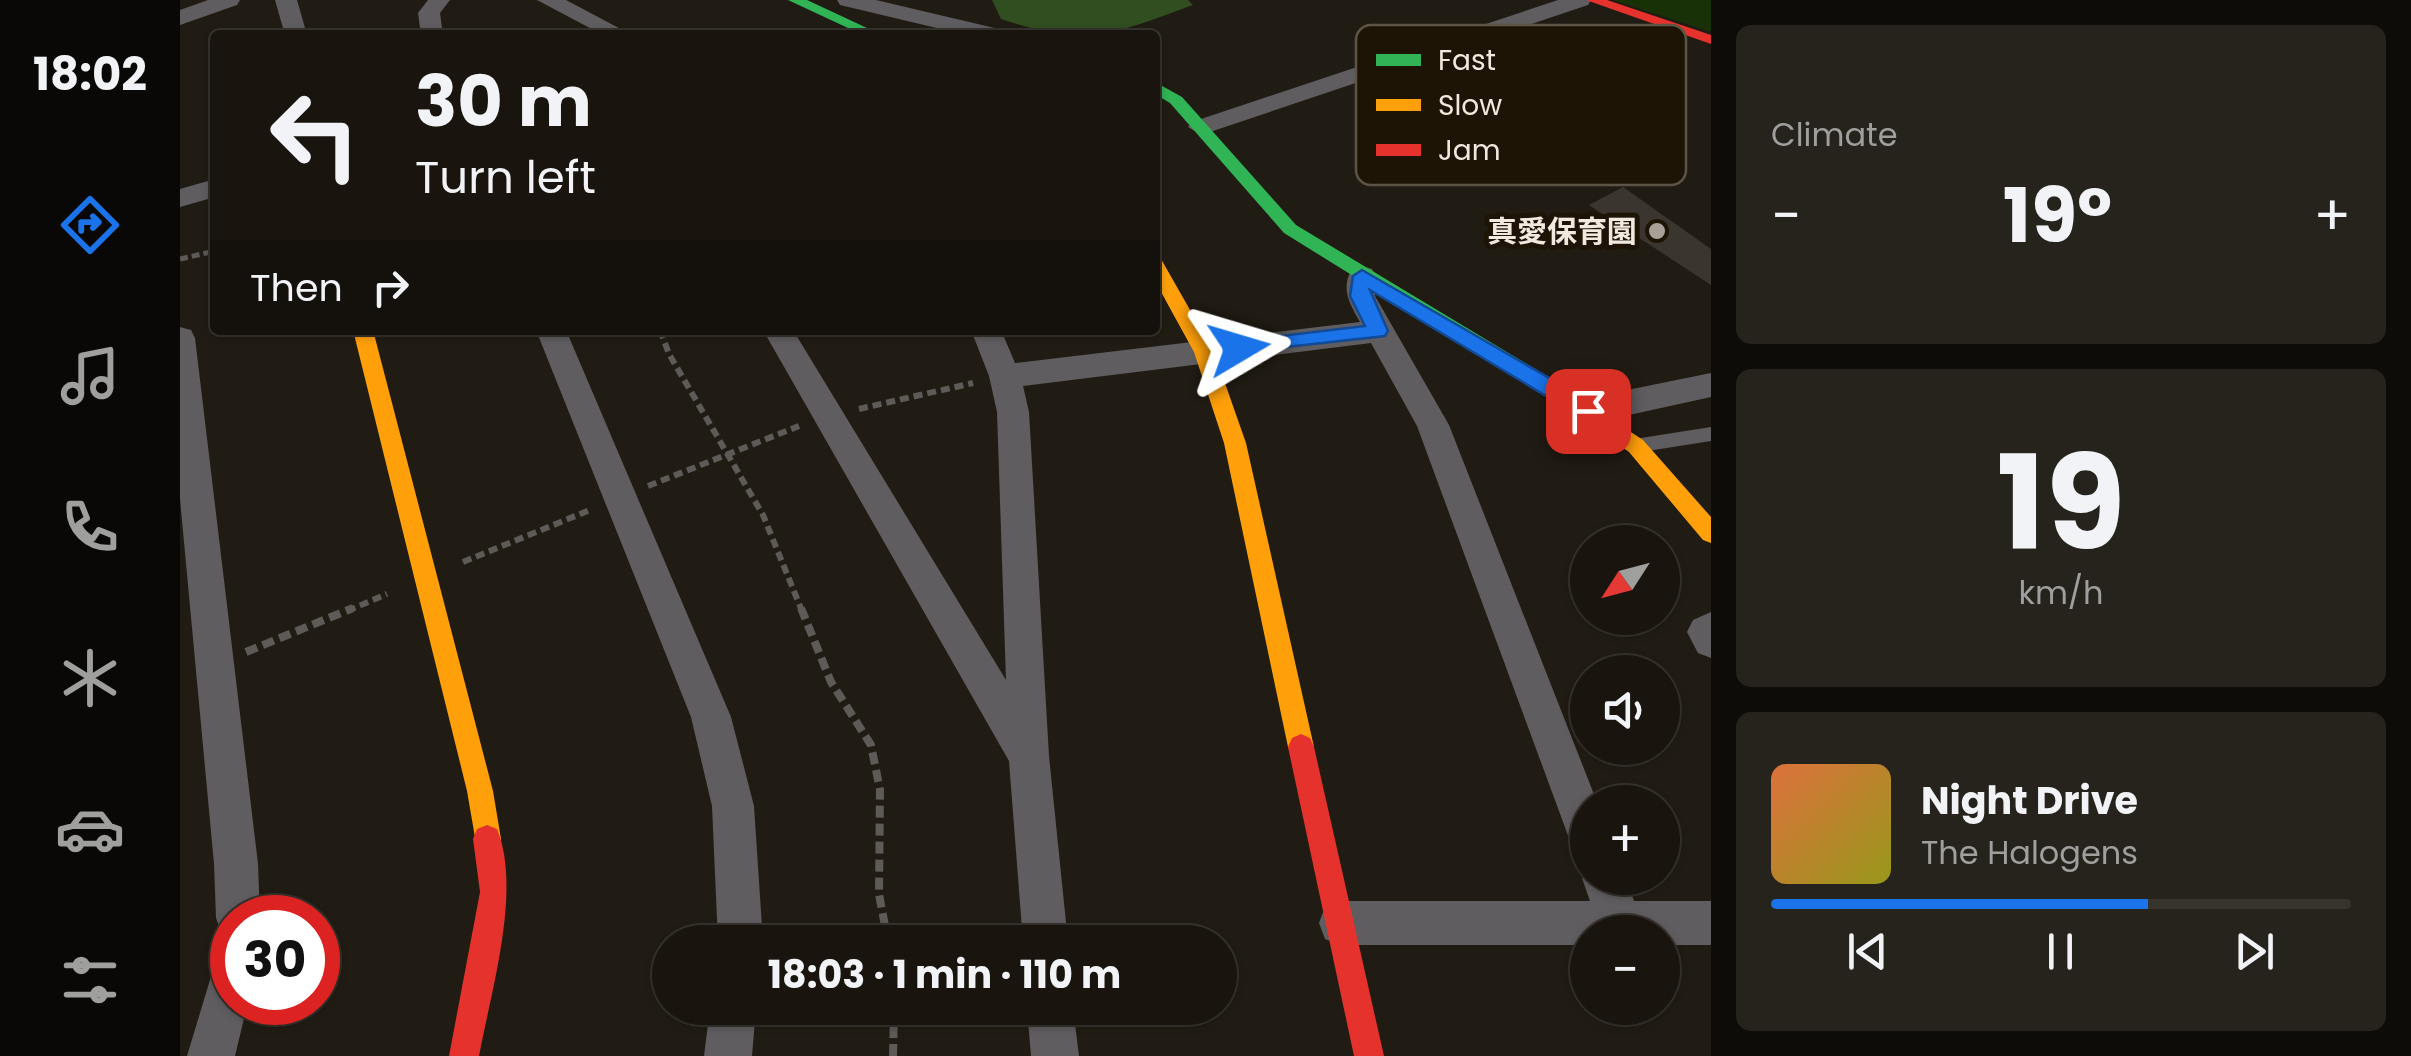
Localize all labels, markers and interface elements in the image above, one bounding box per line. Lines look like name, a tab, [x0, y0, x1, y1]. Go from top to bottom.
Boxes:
legend	[1356, 25, 1686, 185]
text: Fast	[1438, 41, 1496, 80]
text: 18:02	[33, 43, 147, 106]
text: 30 m	[415, 52, 592, 151]
icon: left	[250, 70, 380, 200]
text: Slow	[1438, 86, 1502, 125]
text: Climate	[1771, 112, 1898, 157]
text: Jam	[1438, 131, 1501, 170]
text: Turn left	[415, 146, 596, 209]
text: 19°	[2003, 163, 2112, 268]
text: −	[1771, 177, 1801, 254]
text: +	[2313, 177, 2351, 254]
icon: directions	[55, 190, 125, 260]
place label: 真愛保育園	[1487, 210, 1637, 253]
marker: 真愛保育園	[1646, 220, 1668, 242]
icon: right	[363, 260, 418, 315]
text: Then	[250, 261, 343, 314]
position arrow	[1187, 296, 1291, 400]
icon: music	[55, 341, 125, 411]
pin	[1546, 369, 1631, 454]
icon: arrive	[1561, 384, 1616, 439]
text: 19	[1997, 412, 2125, 595]
icon: phone	[55, 492, 125, 562]
north arrow	[1570, 525, 1680, 635]
map controls	[1570, 525, 1680, 1025]
text: km/h	[2018, 570, 2104, 615]
icon: climate	[55, 643, 125, 713]
button: sound	[1570, 655, 1680, 765]
text: Night Drive	[1921, 774, 2138, 827]
button: +	[1570, 785, 1680, 895]
icon: car	[55, 794, 125, 864]
text: The Halogens	[1921, 830, 2138, 875]
speed limit sign: 30	[210, 895, 340, 1025]
button: −	[1570, 915, 1680, 1025]
icon: previous	[1840, 924, 1895, 979]
icon: pause	[2033, 924, 2088, 979]
icon: next	[2227, 924, 2282, 979]
icon: filters	[55, 945, 125, 1015]
text: 18:03 · 1 min · 110 m	[768, 948, 1121, 1001]

